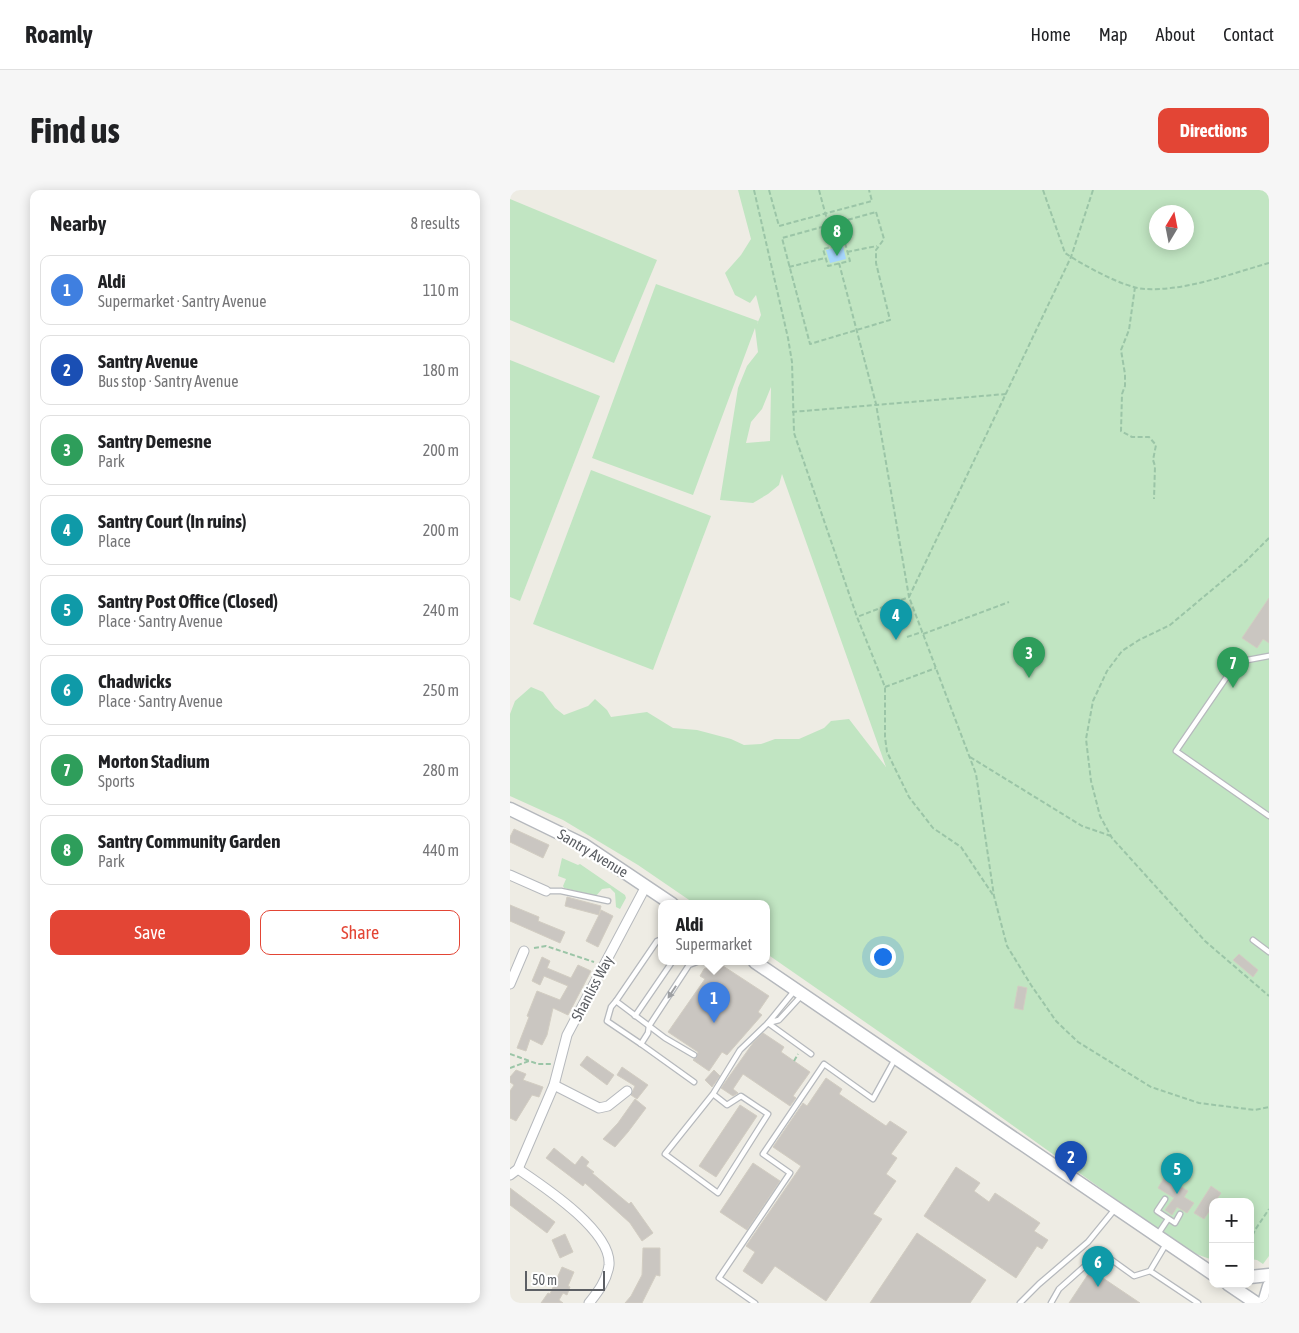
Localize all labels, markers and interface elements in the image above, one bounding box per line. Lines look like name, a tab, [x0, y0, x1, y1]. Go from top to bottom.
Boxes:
text: Roamly	[25, 21, 93, 48]
text: Home	[1031, 24, 1071, 45]
text: Map	[1099, 24, 1128, 45]
text: About	[1156, 24, 1195, 45]
text: Contact	[1223, 24, 1274, 45]
button: Directions	[1158, 108, 1269, 153]
text: Find us	[30, 110, 120, 150]
north arrow	[1149, 205, 1194, 250]
text: Nearby	[50, 211, 106, 235]
text: 8 results	[410, 214, 460, 232]
pin: 8	[821, 215, 853, 256]
text: Aldi	[98, 270, 126, 292]
text: 1	[63, 281, 71, 299]
text: 110 m	[423, 281, 459, 299]
text: Supermarket · Santry Avenue	[98, 292, 266, 310]
text: Santry Avenue	[98, 350, 198, 372]
text: 2	[63, 361, 71, 379]
text: 180 m	[423, 361, 459, 379]
text: Bus stop · Santry Avenue	[98, 372, 238, 390]
text: Santry Demesne	[98, 430, 212, 452]
text: 3	[63, 441, 71, 459]
text: 200 m	[423, 441, 459, 459]
text: Park	[98, 452, 125, 470]
text: Santry Court (In ruins)	[98, 510, 247, 532]
text: 4	[63, 521, 71, 539]
text: 200 m	[423, 521, 459, 539]
text: Place	[98, 532, 131, 550]
text: Santry Post Office (Closed)	[98, 590, 278, 612]
pin: 4	[880, 599, 912, 640]
text: 5	[63, 601, 71, 619]
text: 240 m	[423, 601, 459, 619]
text: Place · Santry Avenue	[98, 612, 223, 630]
pin: 3	[1013, 637, 1045, 678]
pin: 7	[1217, 647, 1249, 688]
text: Chadwicks	[98, 670, 171, 692]
text: 6	[63, 681, 71, 699]
text: 250 m	[423, 681, 459, 699]
text: Place · Santry Avenue	[98, 692, 223, 710]
text: Morton Stadium	[98, 750, 210, 772]
text: 7	[63, 761, 71, 779]
text: 280 m	[423, 761, 459, 779]
text: Sports	[98, 772, 135, 790]
street label: Santry Avenue	[555, 825, 631, 881]
text: Santry Community Garden	[98, 830, 280, 852]
text: 8	[63, 841, 71, 859]
text: 440 m	[423, 841, 459, 859]
text: Park	[98, 852, 125, 870]
popup	[658, 900, 770, 965]
button: Save	[50, 910, 250, 955]
button: Share	[260, 910, 460, 955]
text: Aldi	[676, 913, 703, 935]
text: Supermarket	[676, 935, 752, 953]
your location	[870, 944, 896, 970]
street label: Shanliss Way	[568, 952, 616, 1024]
pin: 1	[698, 982, 730, 1023]
one-way arrow	[667, 985, 677, 999]
pin: 2	[1055, 1141, 1087, 1182]
pin: 5	[1161, 1153, 1193, 1194]
map controls	[1209, 1198, 1254, 1288]
button: +	[1209, 1198, 1254, 1243]
button: −	[1209, 1243, 1254, 1288]
pin: 6	[1082, 1246, 1114, 1287]
scale bar	[525, 1268, 605, 1291]
text: 50 m	[532, 1272, 557, 1288]

